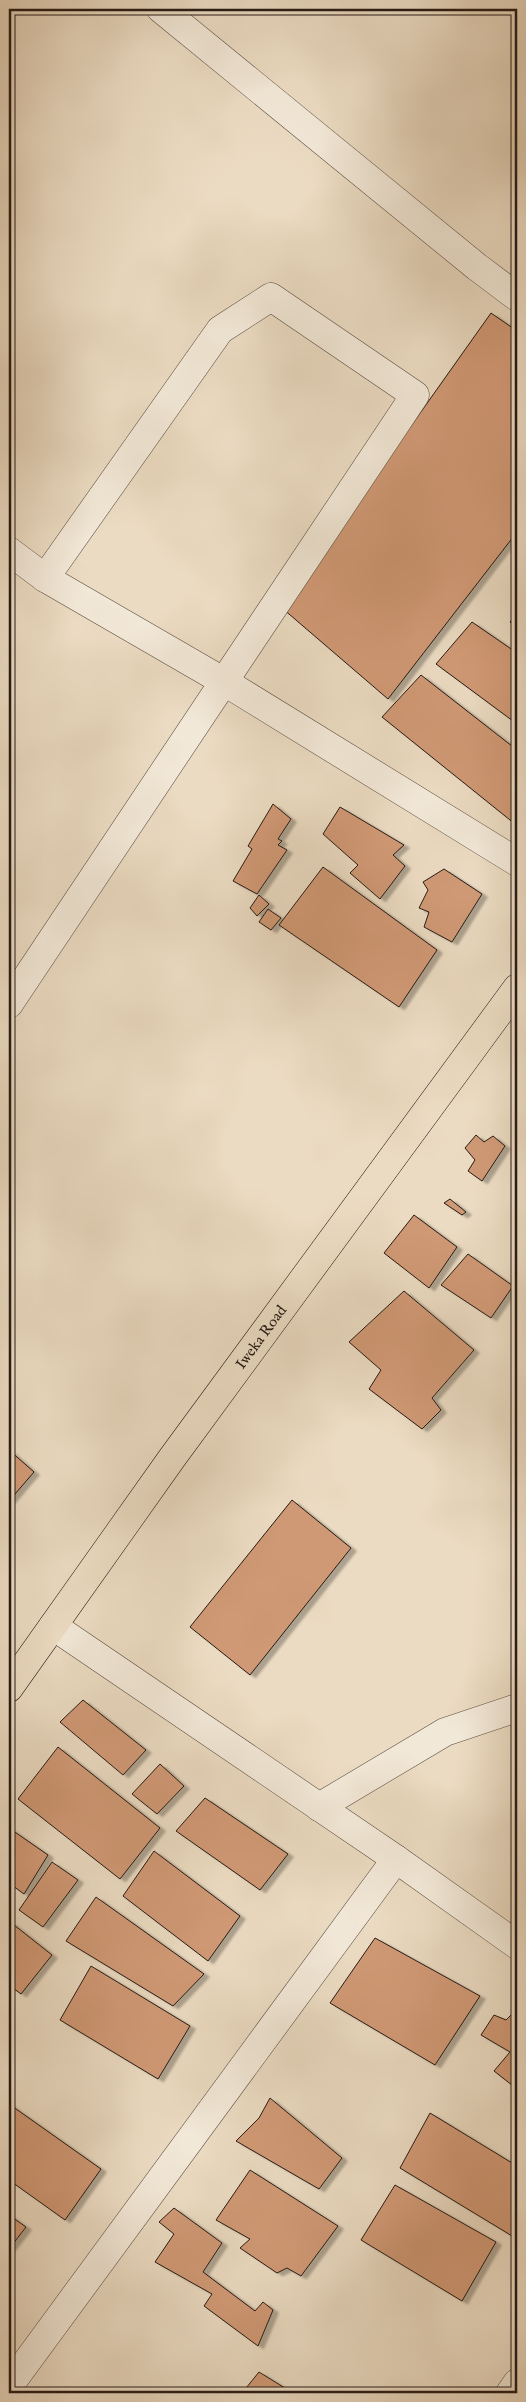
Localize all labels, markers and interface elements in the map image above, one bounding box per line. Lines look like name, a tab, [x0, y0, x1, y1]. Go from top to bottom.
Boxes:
street label: Iweka Road	[231, 1301, 291, 1373]

